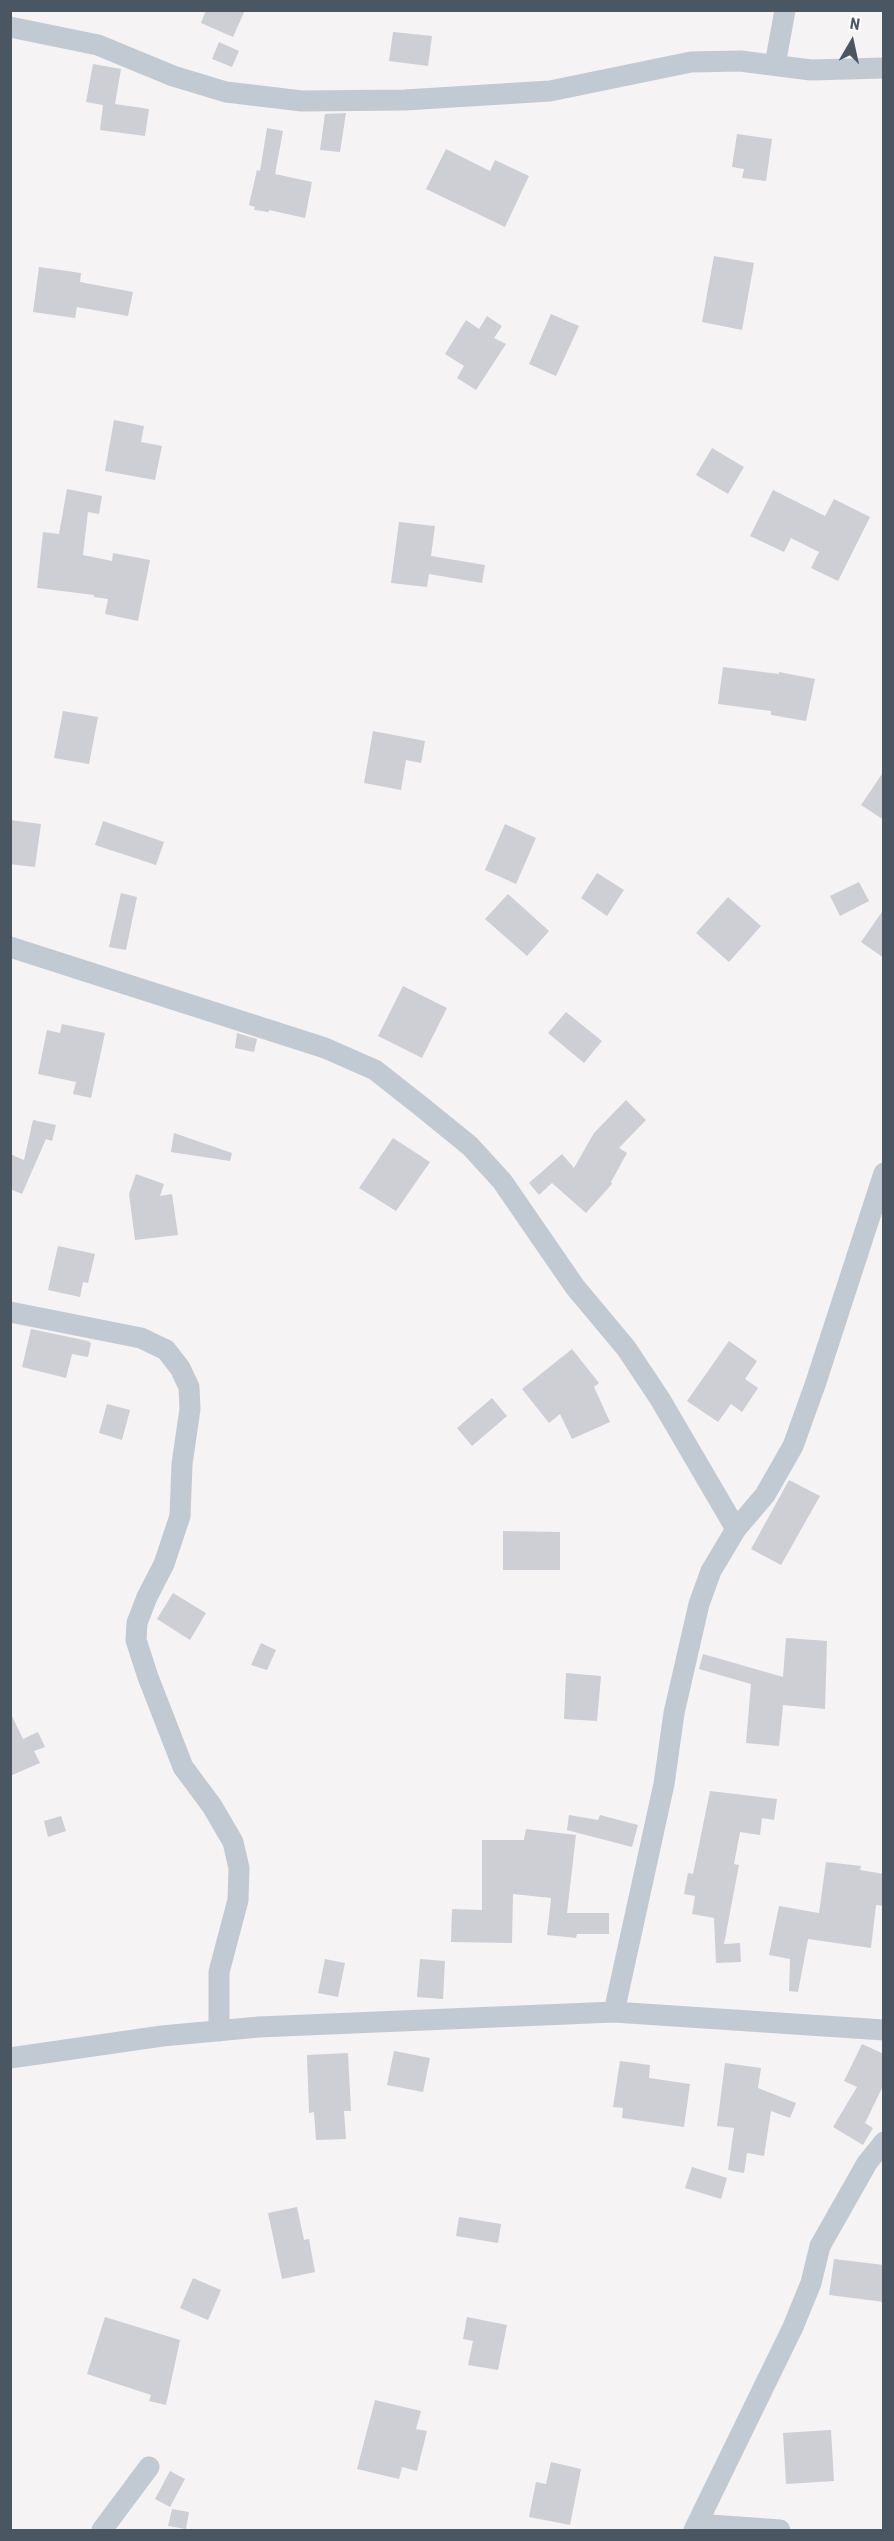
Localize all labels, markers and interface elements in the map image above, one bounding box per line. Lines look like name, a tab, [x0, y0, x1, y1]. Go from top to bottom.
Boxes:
north arrow	[822, 12, 882, 72]
text: N	[849, 14, 861, 34]

